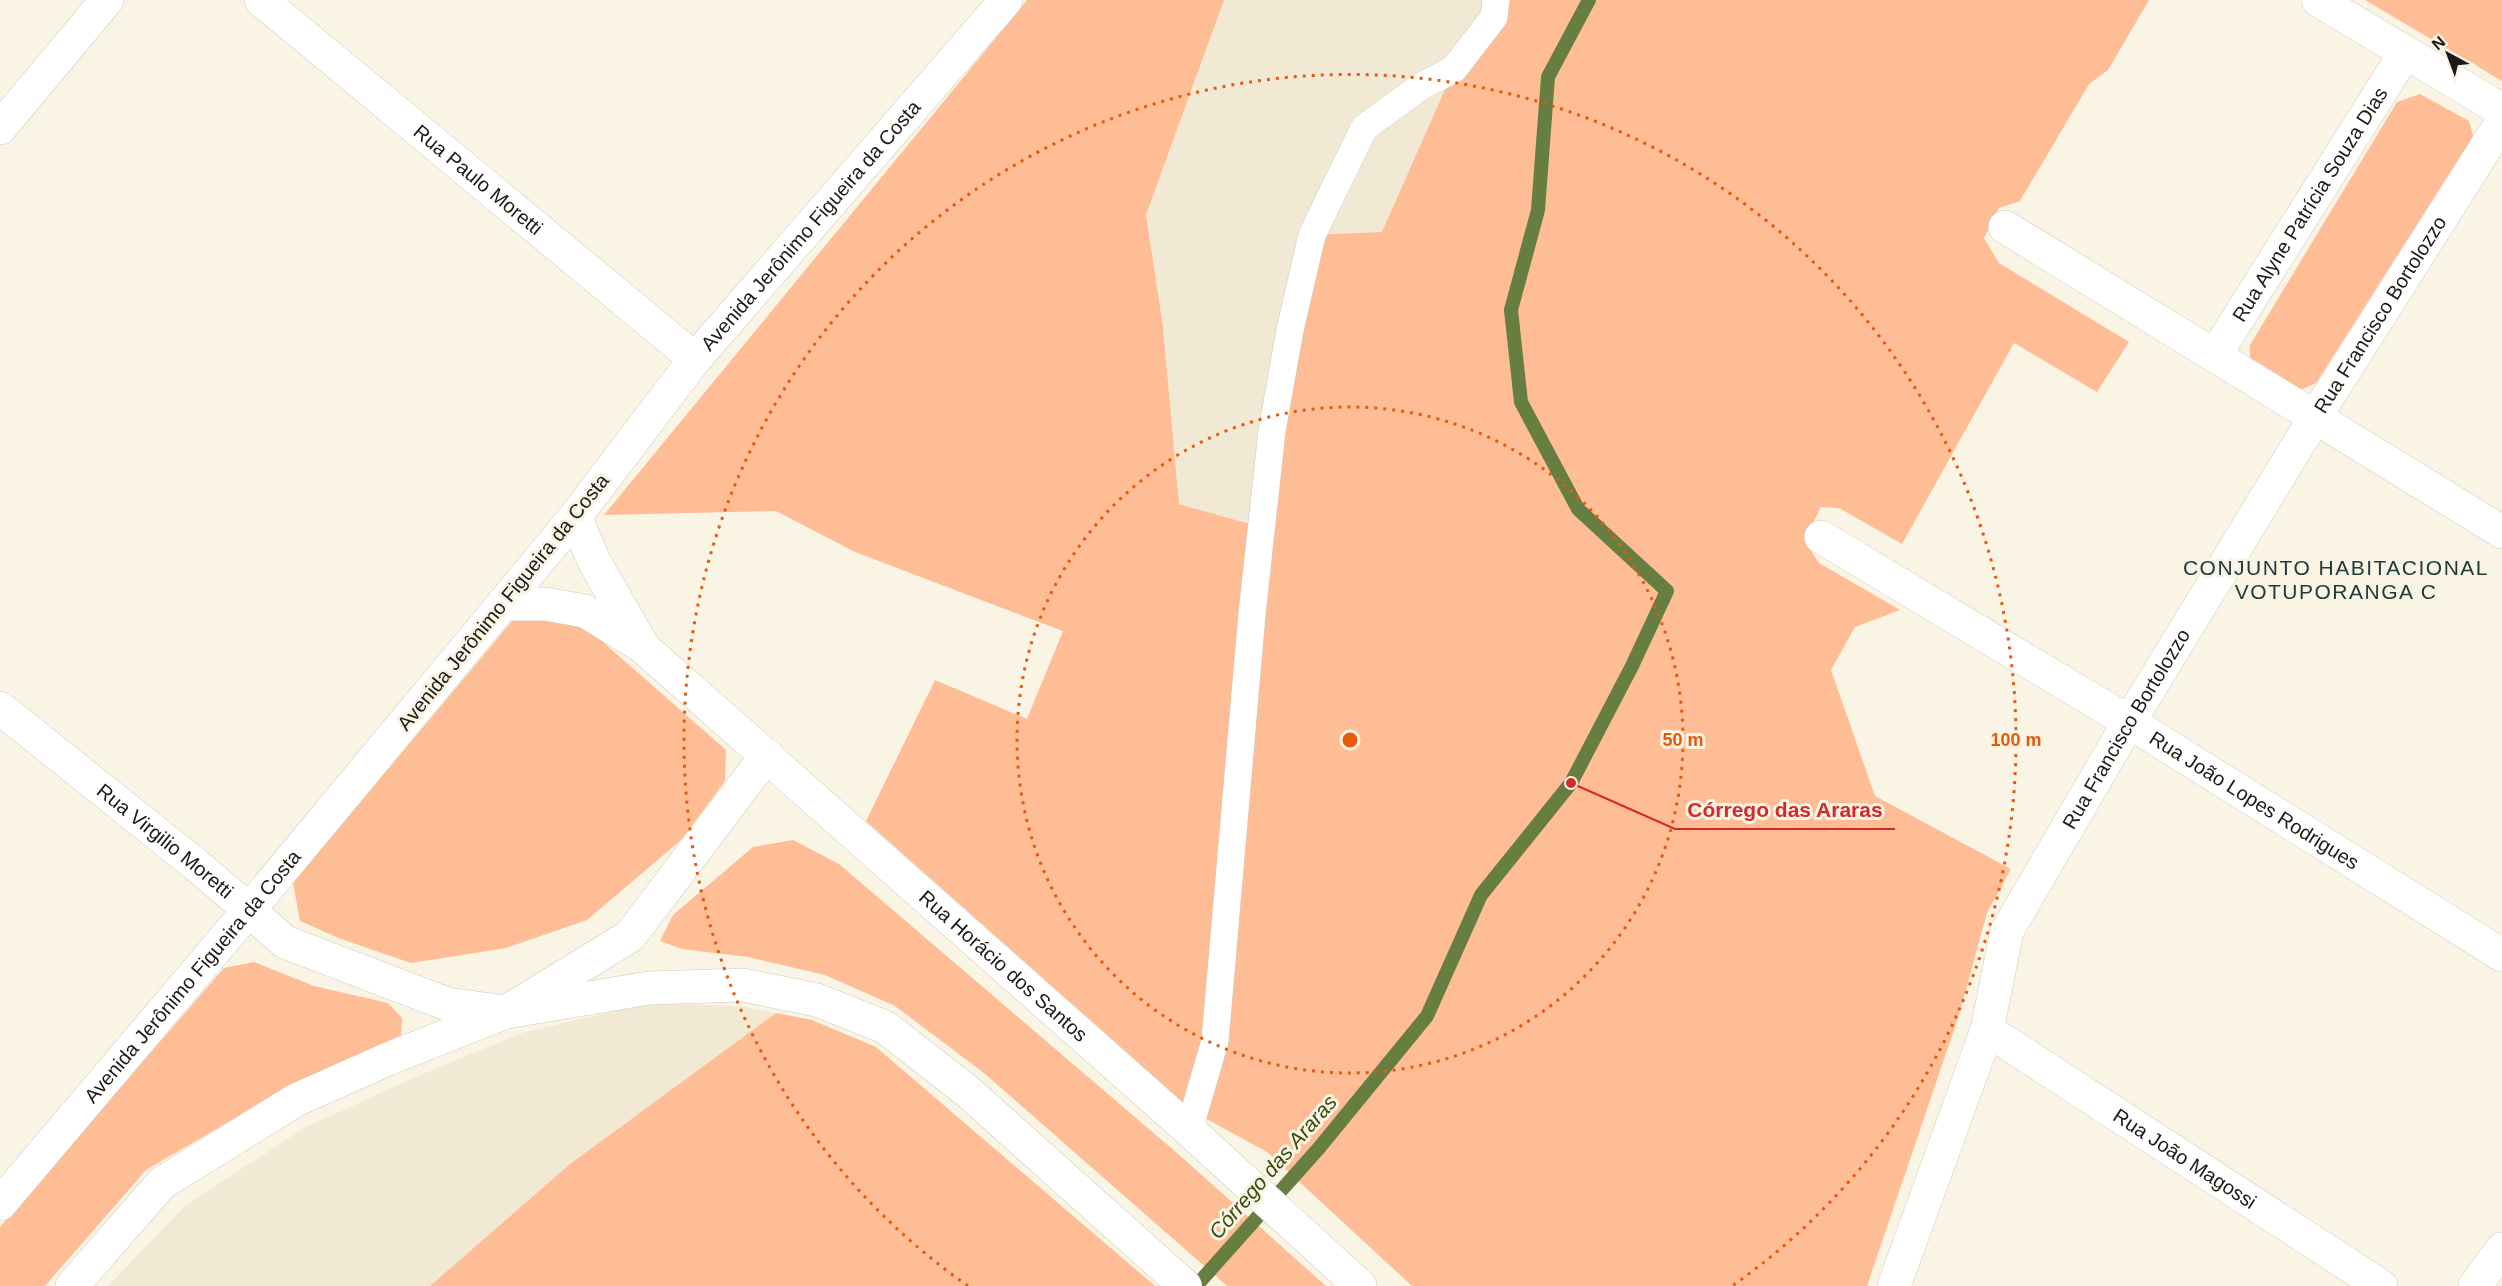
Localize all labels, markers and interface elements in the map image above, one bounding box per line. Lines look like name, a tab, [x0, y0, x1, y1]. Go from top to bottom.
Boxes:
north arrow	[2418, 24, 2478, 84]
text: N	[2429, 33, 2448, 53]
street label: Rua Alyne Patrícia Souza Dias	[2228, 83, 2392, 326]
street label: Avenida Jerônimo Figueira da Costa	[696, 95, 925, 355]
street label: Rua Paulo Moretti	[410, 120, 547, 239]
street label: Rua Francisco Bortolozzo	[2310, 212, 2451, 417]
street label: Avenida Jerônimo Figueira da Costa	[393, 469, 614, 734]
district label: CONJUNTO HABITACIONAL VOTUPORANGA C	[2183, 556, 2489, 603]
street label: Rua Francisco Bortolozzo	[2058, 625, 2194, 833]
street label: Rua João Lopes Rodrigues	[2146, 727, 2363, 874]
centre of rings	[1340, 730, 1360, 750]
text: 50 m	[1662, 730, 1704, 750]
text: 100 m	[1990, 730, 2042, 750]
street label: Rua Virgilio Moretti	[93, 779, 238, 903]
callout: Córrego das Araras	[1675, 790, 1895, 829]
text: Córrego das Araras	[1687, 798, 1883, 821]
street label: Avenida Jerônimo Figueira da Costa	[80, 845, 306, 1107]
street label: Rua Horácio dos Santos	[915, 886, 1092, 1046]
water label: Córrego das Araras	[1204, 1090, 1341, 1243]
street label: Rua João Magossi	[2109, 1104, 2260, 1213]

